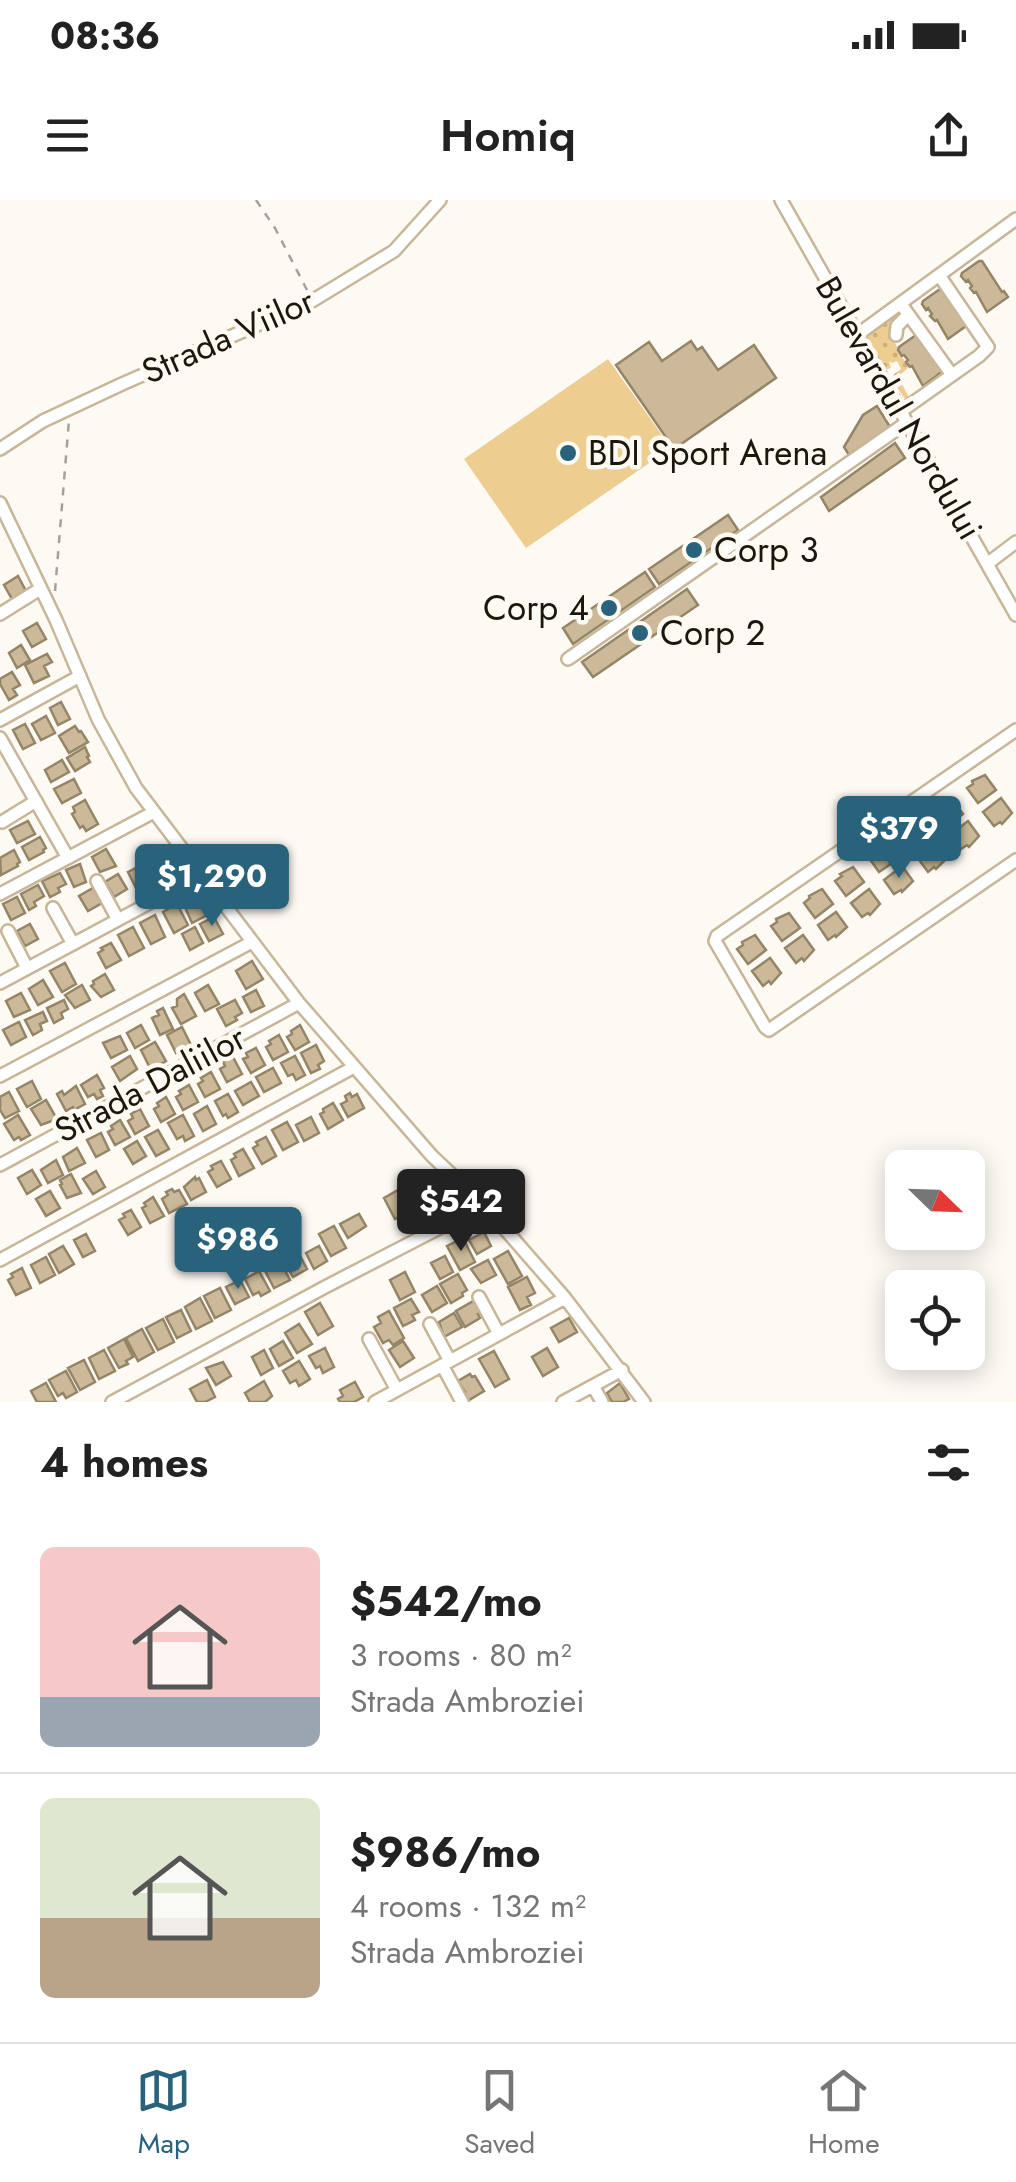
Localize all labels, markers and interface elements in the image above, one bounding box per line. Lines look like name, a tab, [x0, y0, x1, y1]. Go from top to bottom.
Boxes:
text: 08:36	[50, 8, 160, 63]
text: Homiq	[440, 103, 576, 168]
icon: menu	[40, 108, 95, 163]
icon: share	[921, 108, 976, 163]
street label: Bulevardul Nordului	[803, 267, 995, 549]
street label: Strada Viilor	[134, 276, 322, 396]
place label: BDI Sport Arena	[588, 428, 827, 478]
marker: BDI Sport Arena	[557, 442, 579, 464]
place label: Corp 3	[714, 525, 819, 575]
marker: Corp 3	[683, 539, 705, 561]
place label: Corp 4	[483, 583, 589, 633]
marker: Corp 4	[598, 597, 620, 619]
place label: Corp 2	[660, 608, 765, 658]
marker: Corp 2	[629, 622, 651, 644]
pin: $379	[840, 796, 958, 881]
text: $379	[859, 805, 939, 851]
pin: $1,290	[131, 844, 293, 929]
text: $1,290	[157, 853, 267, 899]
street label: Strada Daliilor	[46, 1013, 254, 1155]
north arrow	[885, 1150, 985, 1250]
map controls	[885, 1150, 985, 1370]
pin: $542	[402, 1169, 520, 1254]
text: $542	[419, 1178, 503, 1224]
pin: $986	[179, 1207, 297, 1292]
text: $986	[197, 1216, 279, 1262]
button: locate	[885, 1270, 985, 1370]
text: 4 homes	[40, 1432, 208, 1493]
icon: filters	[921, 1435, 976, 1490]
text: $542/mo	[350, 1571, 542, 1632]
icon: home	[120, 1587, 240, 1707]
text: 3 rooms · 80 m²	[350, 1632, 571, 1678]
text: Strada Ambroziei	[350, 1678, 584, 1724]
text: $986/mo	[350, 1822, 540, 1883]
icon: home	[120, 1838, 240, 1958]
text: 4 rooms · 132 m²	[350, 1883, 586, 1929]
text: Strada Ambroziei	[350, 1929, 584, 1975]
tab: Map	[136, 2063, 191, 2164]
tab: Saved	[464, 2063, 535, 2164]
tab: Home	[808, 2063, 880, 2164]

